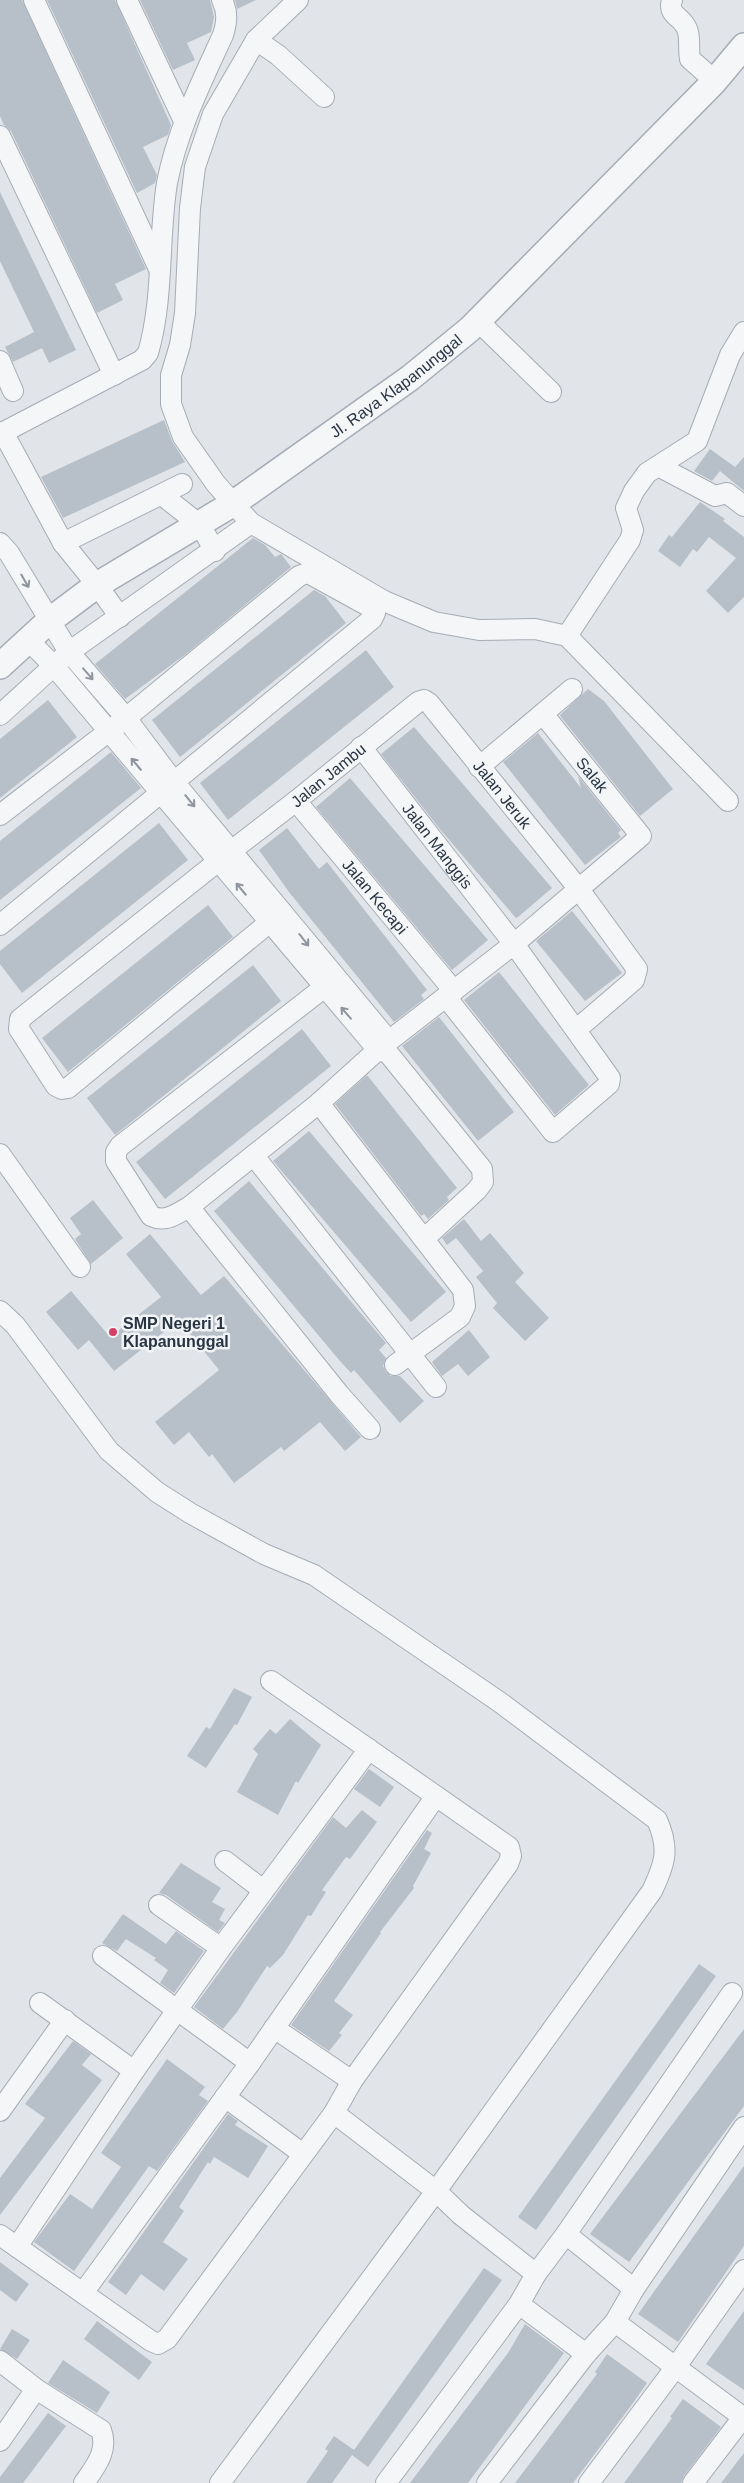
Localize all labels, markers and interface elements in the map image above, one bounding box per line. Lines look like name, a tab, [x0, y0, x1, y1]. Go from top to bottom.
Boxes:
street label: Jl. Raya Klapanunggal	[327, 331, 465, 441]
one-way arrow	[21, 574, 31, 588]
one-way arrow	[83, 667, 94, 680]
street label: Jalan Jambu	[288, 740, 369, 810]
street label: Salak	[573, 754, 612, 797]
street label: Jalan Jeruk	[470, 757, 535, 832]
one-way arrow	[131, 758, 142, 771]
one-way arrow	[184, 794, 195, 807]
street label: Jalan Manggis	[399, 800, 476, 892]
street label: Jalan Kecapi	[339, 856, 411, 937]
one-way arrow	[235, 883, 246, 896]
one-way arrow	[299, 933, 310, 946]
one-way arrow	[340, 1006, 352, 1019]
place label: SMP Negeri 1 Klapanunggal	[123, 1315, 229, 1350]
marker: SMP Negeri 1 Klapanunggal	[107, 1326, 119, 1338]

